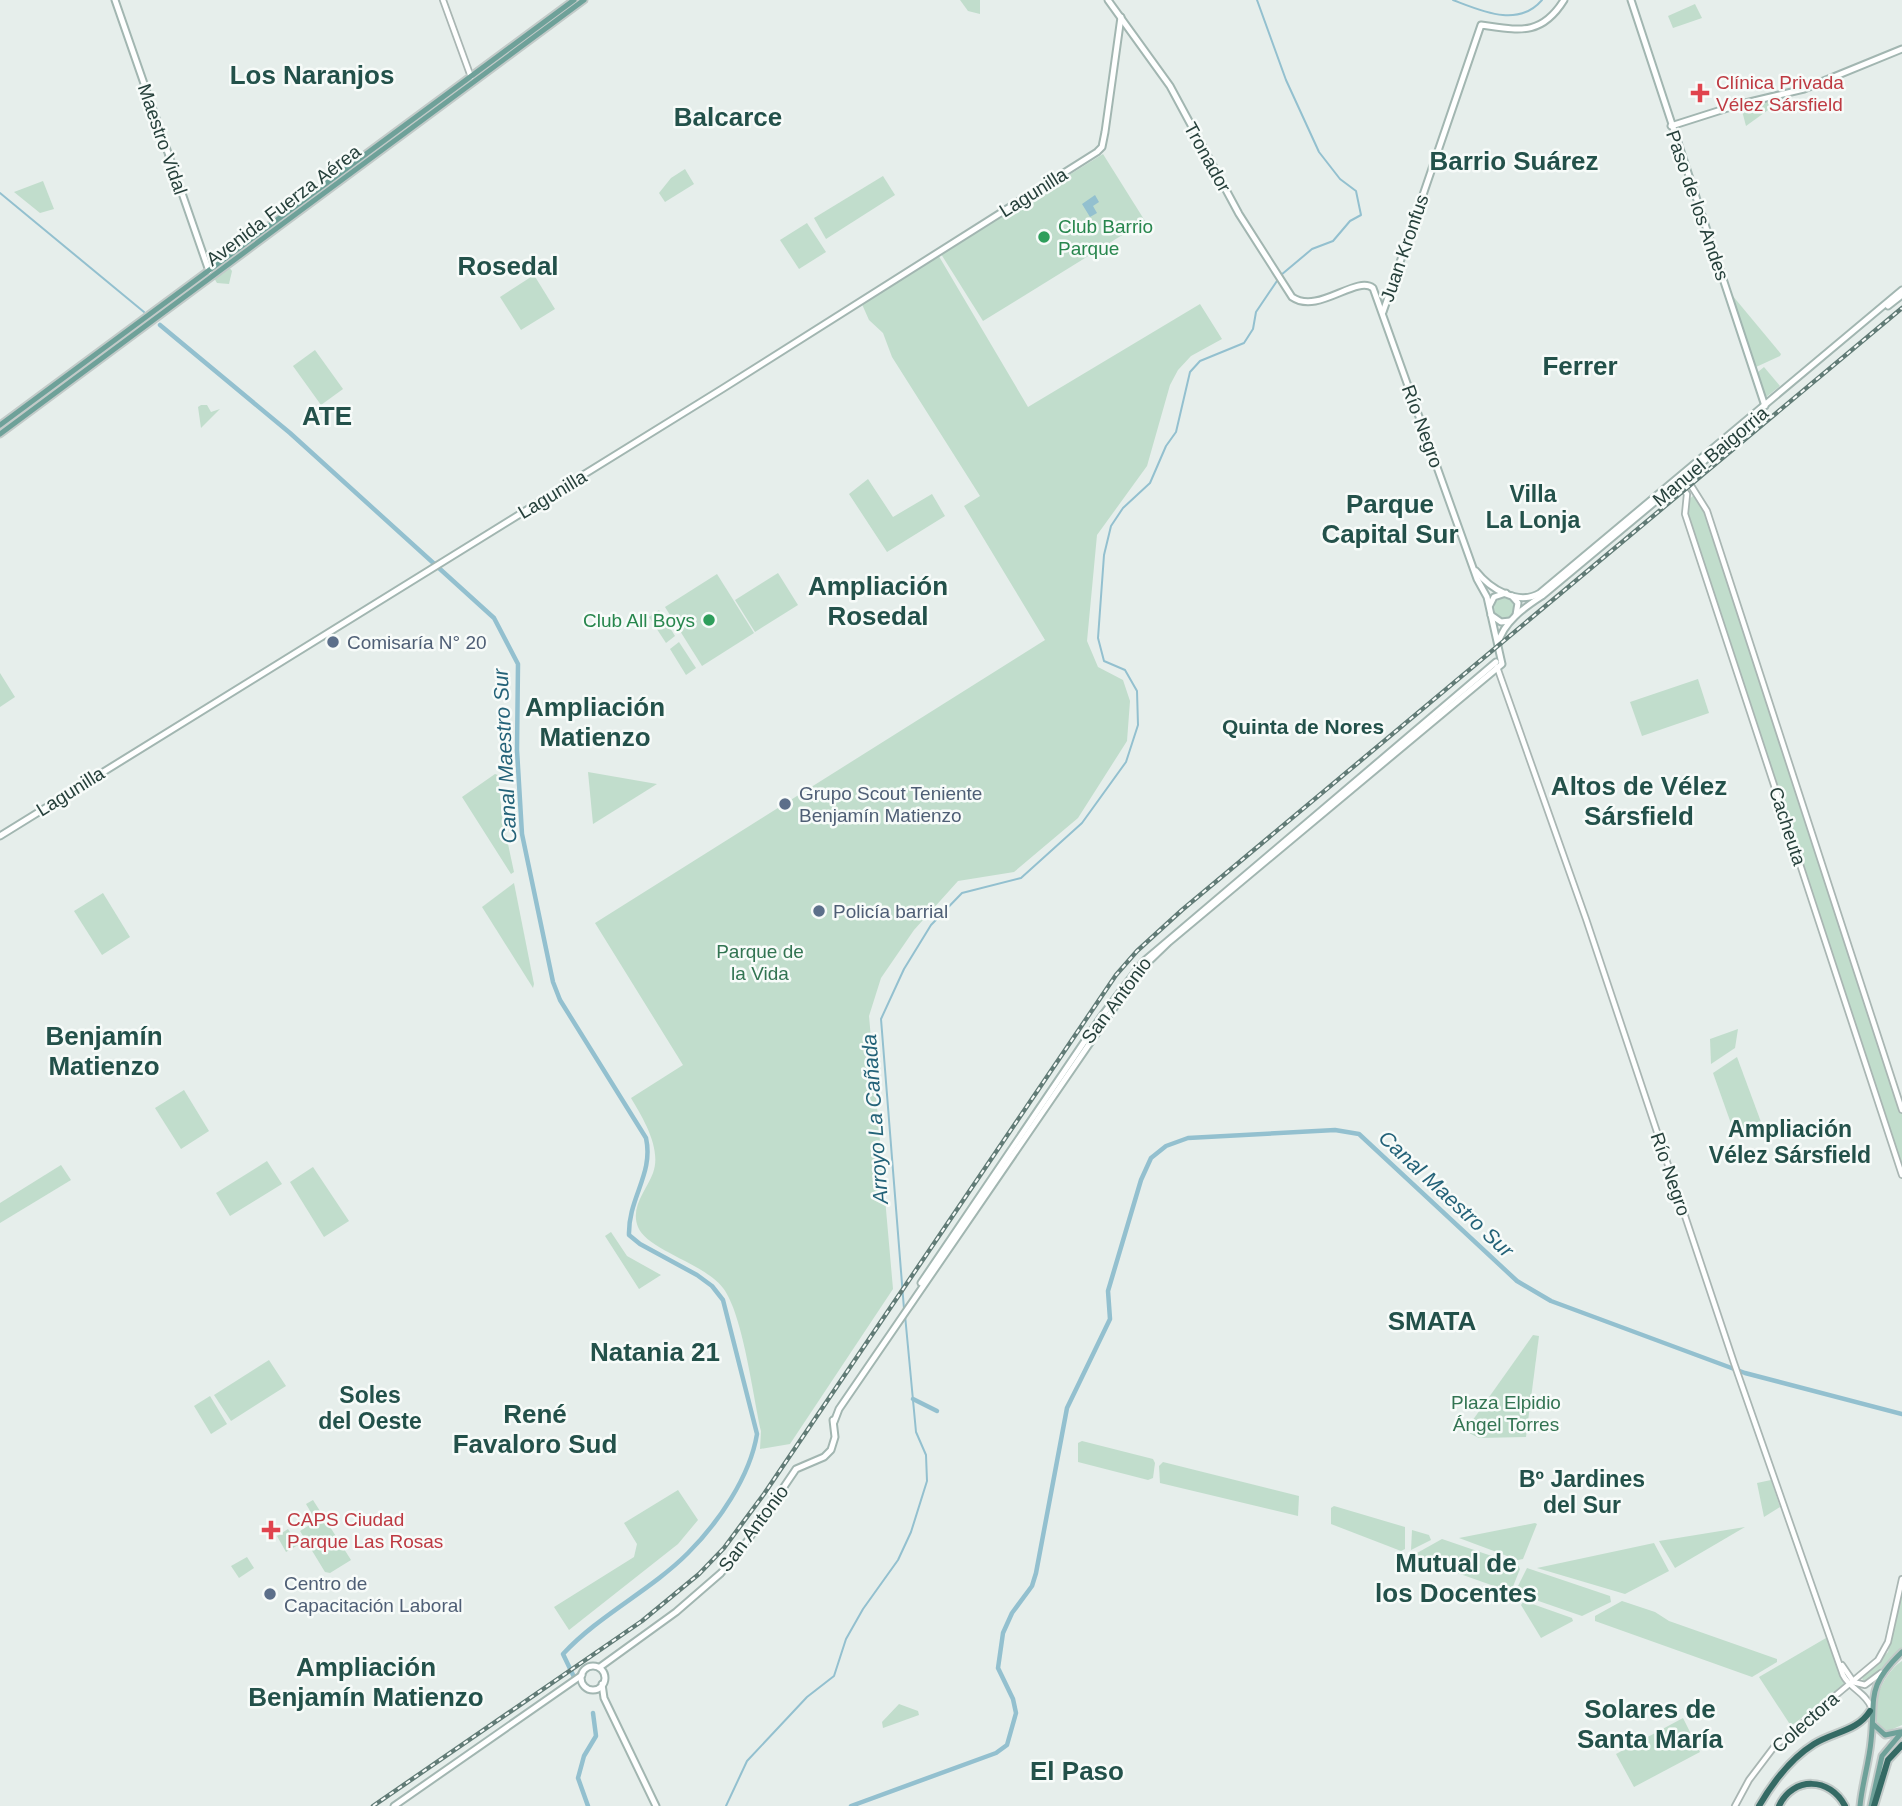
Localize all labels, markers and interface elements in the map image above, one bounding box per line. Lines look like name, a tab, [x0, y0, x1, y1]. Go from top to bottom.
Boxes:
district label: Los Naranjos	[230, 60, 394, 90]
place label: Clínica Privada Vélez Sársfield	[1716, 72, 1844, 115]
street label: Maestro Vidal	[134, 81, 191, 197]
marker: Clínica Privada Vélez Sársfield	[1690, 83, 1710, 103]
district label: Balcarce	[674, 102, 782, 132]
street label: Tronador	[1180, 119, 1236, 196]
street label: Paso de los Andes	[1662, 127, 1733, 283]
street label: Avenida Fuerza Aérea	[202, 140, 365, 270]
district label: Barrio Suárez	[1429, 146, 1599, 176]
street label: Lagunilla	[995, 163, 1071, 221]
street label: Juan Kronfus	[1376, 192, 1433, 305]
place label: Club Barrio Parque	[1058, 216, 1153, 259]
marker: Club Barrio Parque	[1036, 229, 1052, 245]
district label: Rosedal	[457, 251, 559, 281]
district label: Ferrer	[1542, 351, 1618, 381]
street label: Río Negro	[1398, 382, 1447, 470]
district label: ATE	[302, 401, 352, 431]
street label: Manuel Baigorria	[1649, 402, 1772, 511]
street label: Lagunilla	[514, 466, 591, 523]
district label: Villa La Lonja	[1486, 481, 1580, 533]
district label: Parque Capital Sur	[1321, 489, 1459, 549]
district label: Ampliación Rosedal	[808, 571, 948, 631]
place label: Club All Boys	[583, 610, 695, 631]
marker: Club All Boys	[701, 612, 717, 628]
place label: Comisaría N° 20	[347, 632, 487, 653]
marker: Comisaría N° 20	[325, 634, 341, 650]
water label: Canal Maestro Sur	[488, 667, 521, 844]
district label: Ampliación Matienzo	[525, 692, 665, 752]
district label: Quinta de Nores	[1222, 715, 1384, 738]
street label: Lagunilla	[32, 762, 108, 820]
district label: Altos de Vélez Sársfield	[1551, 771, 1727, 831]
place label: Grupo Scout Teniente Benjamín Matienzo	[799, 783, 982, 826]
street label: Cacheuta	[1765, 784, 1810, 868]
marker: Grupo Scout Teniente Benjamín Matienzo	[777, 796, 793, 812]
place label: Policía barrial	[833, 901, 948, 922]
marker: Policía barrial	[811, 903, 827, 919]
park label: Parque de la Vida	[716, 941, 804, 984]
street label: San Antonio	[1077, 953, 1156, 1048]
district label: Benjamín Matienzo	[45, 1021, 163, 1081]
water label: Arroyo La Cañada	[857, 1033, 892, 1207]
district label: Ampliación Vélez Sársfield	[1709, 1116, 1871, 1168]
water label: Canal Maestro Sur	[1374, 1126, 1519, 1262]
street label: Río Negro	[1647, 1130, 1695, 1219]
district label: SMATA	[1388, 1306, 1477, 1336]
district label: Natania 21	[590, 1337, 720, 1367]
district label: Soles del Oeste	[318, 1382, 422, 1434]
park label: Plaza Elpidio Ángel Torres	[1451, 1392, 1561, 1435]
district label: René Favaloro Sud	[453, 1399, 617, 1459]
district label: Bº Jardines del Sur	[1519, 1466, 1645, 1518]
street label: San Antonio	[714, 1481, 793, 1576]
place label: CAPS Ciudad Parque Las Rosas	[287, 1509, 443, 1552]
marker: CAPS Ciudad Parque Las Rosas	[261, 1520, 281, 1540]
district label: Mutual de los Docentes	[1375, 1548, 1537, 1608]
place label: Centro de Capacitación Laboral	[284, 1573, 463, 1616]
marker: Centro de Capacitación Laboral	[262, 1586, 278, 1602]
district label: Ampliación Benjamín Matienzo	[248, 1652, 484, 1712]
street label: Colectora	[1768, 1687, 1843, 1757]
district label: Solares de Santa María	[1577, 1694, 1724, 1754]
district label: El Paso	[1030, 1756, 1124, 1786]

